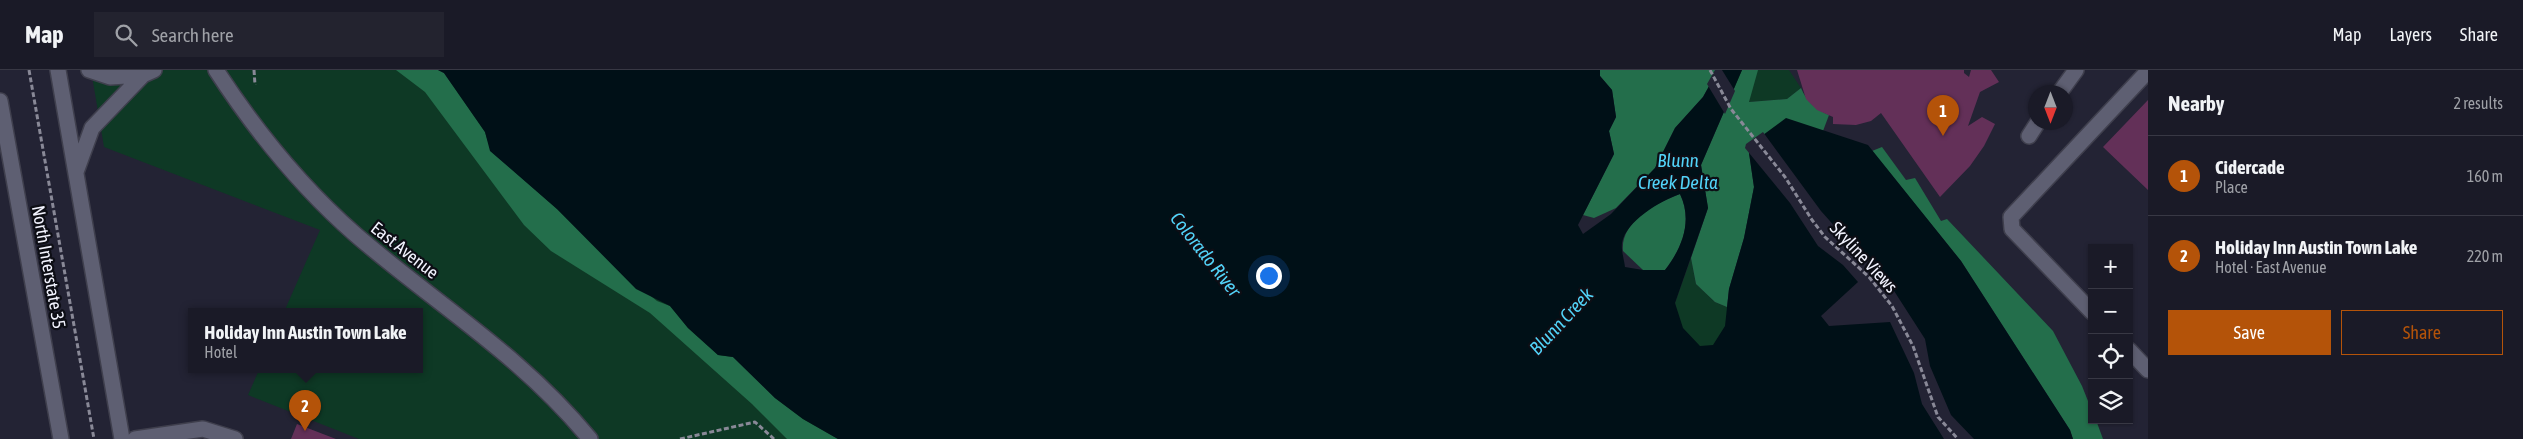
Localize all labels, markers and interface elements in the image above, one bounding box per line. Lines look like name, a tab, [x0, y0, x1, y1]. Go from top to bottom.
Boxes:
search box	[94, 12, 444, 57]
text: Map	[25, 21, 64, 48]
icon: search	[112, 21, 140, 49]
text: Search here	[152, 24, 234, 46]
text: Map	[2332, 24, 2361, 45]
text: Layers	[2389, 24, 2432, 45]
text: Share	[2460, 24, 2498, 45]
north arrow	[2028, 85, 2073, 130]
text: Nearby	[2168, 91, 2224, 115]
text: 2 results	[2453, 94, 2503, 112]
pin: 1	[1927, 95, 1959, 136]
water label: Blunn Creek Delta	[1638, 149, 1718, 193]
text: Cidercade	[2215, 156, 2285, 178]
text: 1	[2180, 167, 2188, 185]
text: 160 m	[2467, 167, 2503, 185]
text: Place	[2215, 178, 2248, 196]
street label: North Interstate 35	[28, 204, 70, 330]
water label: Colorado River	[1166, 207, 1247, 302]
street label: East Avenue	[367, 217, 443, 283]
street label: Skyline Views	[1826, 217, 1902, 297]
text: Holiday Inn Austin Town Lake	[2215, 236, 2417, 258]
map controls	[2088, 244, 2133, 424]
button: +	[2088, 244, 2133, 289]
text: 2	[2180, 247, 2188, 265]
text: 220 m	[2467, 247, 2503, 265]
text: Hotel · East Avenue	[2215, 258, 2327, 276]
your location	[1256, 263, 1282, 289]
water label: Blunn Creek	[1525, 283, 1598, 359]
button: −	[2088, 289, 2133, 334]
popup	[188, 308, 423, 373]
button: Save	[2168, 310, 2331, 355]
button: Share	[2341, 310, 2503, 355]
text: Holiday Inn Austin Town Lake	[204, 321, 407, 343]
button: locate	[2088, 334, 2133, 379]
text: Hotel	[204, 343, 237, 361]
button: layers	[2088, 379, 2133, 424]
pin: 2	[289, 390, 321, 431]

